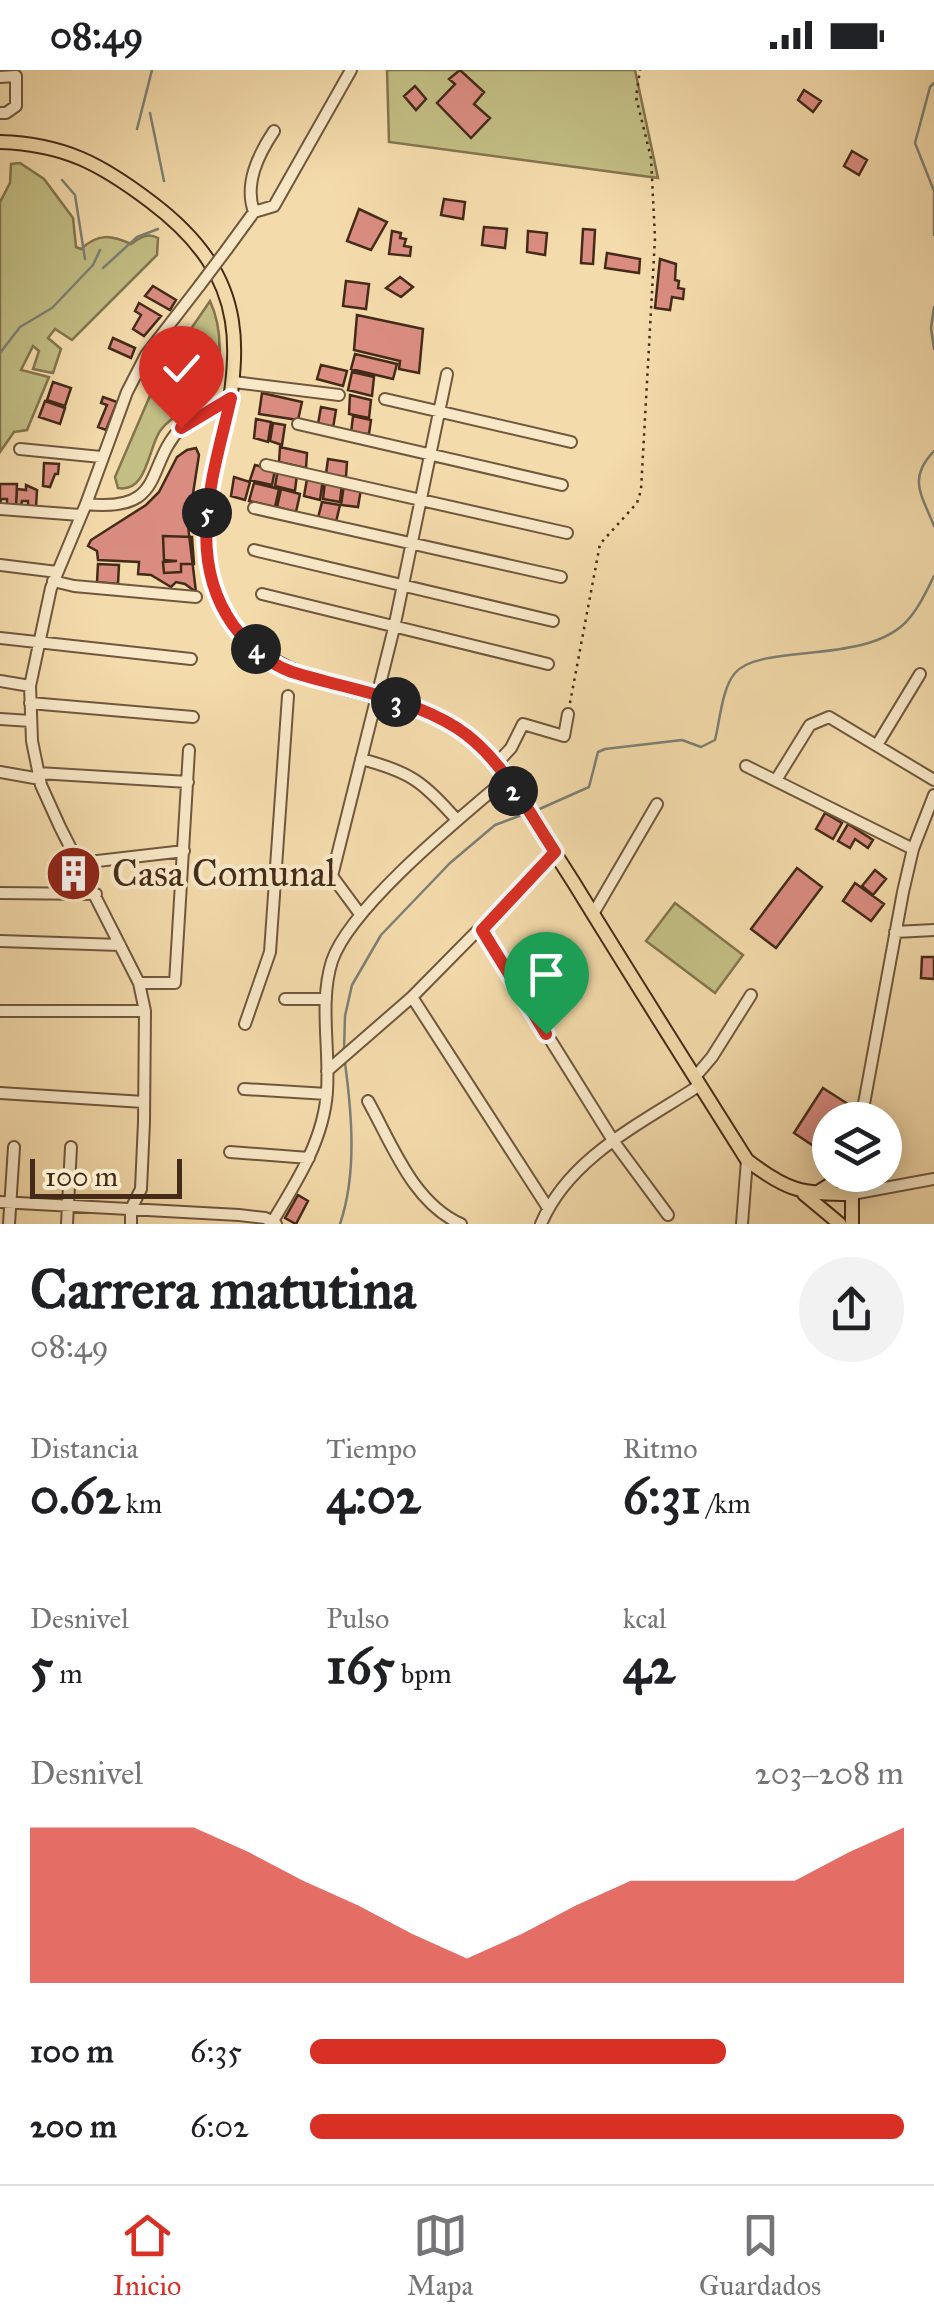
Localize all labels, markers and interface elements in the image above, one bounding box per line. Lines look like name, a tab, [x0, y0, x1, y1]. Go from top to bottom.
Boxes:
text: 08:49	[50, 12, 143, 58]
pin	[139, 326, 224, 429]
icon: check	[154, 341, 209, 396]
pin: 5	[182, 488, 232, 538]
text: 5	[200, 495, 214, 530]
pin: 4	[231, 624, 281, 674]
text: 4	[248, 631, 264, 666]
pin: 3	[371, 677, 421, 727]
text: 3	[390, 684, 402, 719]
pin: 2	[488, 766, 538, 816]
text: 2	[506, 773, 520, 808]
building icon: Casa Comunal	[43, 843, 103, 903]
place label: Casa Comunal	[112, 850, 337, 896]
pin	[504, 932, 589, 1035]
icon: arrive	[519, 947, 574, 1002]
map controls	[812, 1102, 902, 1192]
button: layers	[812, 1102, 902, 1192]
scale bar	[30, 1154, 182, 1198]
text: 100 m	[45, 1159, 118, 1194]
text: Carrera matutina	[30, 1256, 416, 1323]
button: share	[799, 1257, 904, 1362]
text: 08:49	[30, 1327, 109, 1366]
text: Distancia	[30, 1431, 138, 1466]
text: Tiempo	[326, 1431, 417, 1466]
text: Ritmo	[623, 1431, 698, 1466]
text: 0.62	[30, 1466, 120, 1527]
text: 4:02	[326, 1466, 421, 1527]
text: 6:31	[623, 1466, 701, 1527]
text: km	[120, 1486, 162, 1521]
text: /km	[701, 1486, 751, 1521]
text: Desnivel	[30, 1601, 129, 1636]
text: Pulso	[326, 1601, 389, 1636]
text: kcal	[623, 1601, 667, 1636]
text: 5	[30, 1636, 53, 1697]
text: 165	[326, 1636, 395, 1697]
text: 42	[623, 1636, 675, 1697]
text: m	[53, 1656, 83, 1691]
text: bpm	[395, 1656, 452, 1691]
text: Desnivel	[30, 1754, 143, 1793]
text: 203–208 m	[755, 1754, 904, 1793]
text: 100 m	[30, 2032, 114, 2071]
text: 6:35	[190, 2032, 242, 2071]
text: 200 m	[30, 2107, 117, 2146]
text: 6:02	[190, 2107, 249, 2146]
tab: Inicio	[113, 2208, 181, 2303]
tab: Mapa	[407, 2208, 473, 2303]
tab: Guardados	[699, 2208, 821, 2303]

